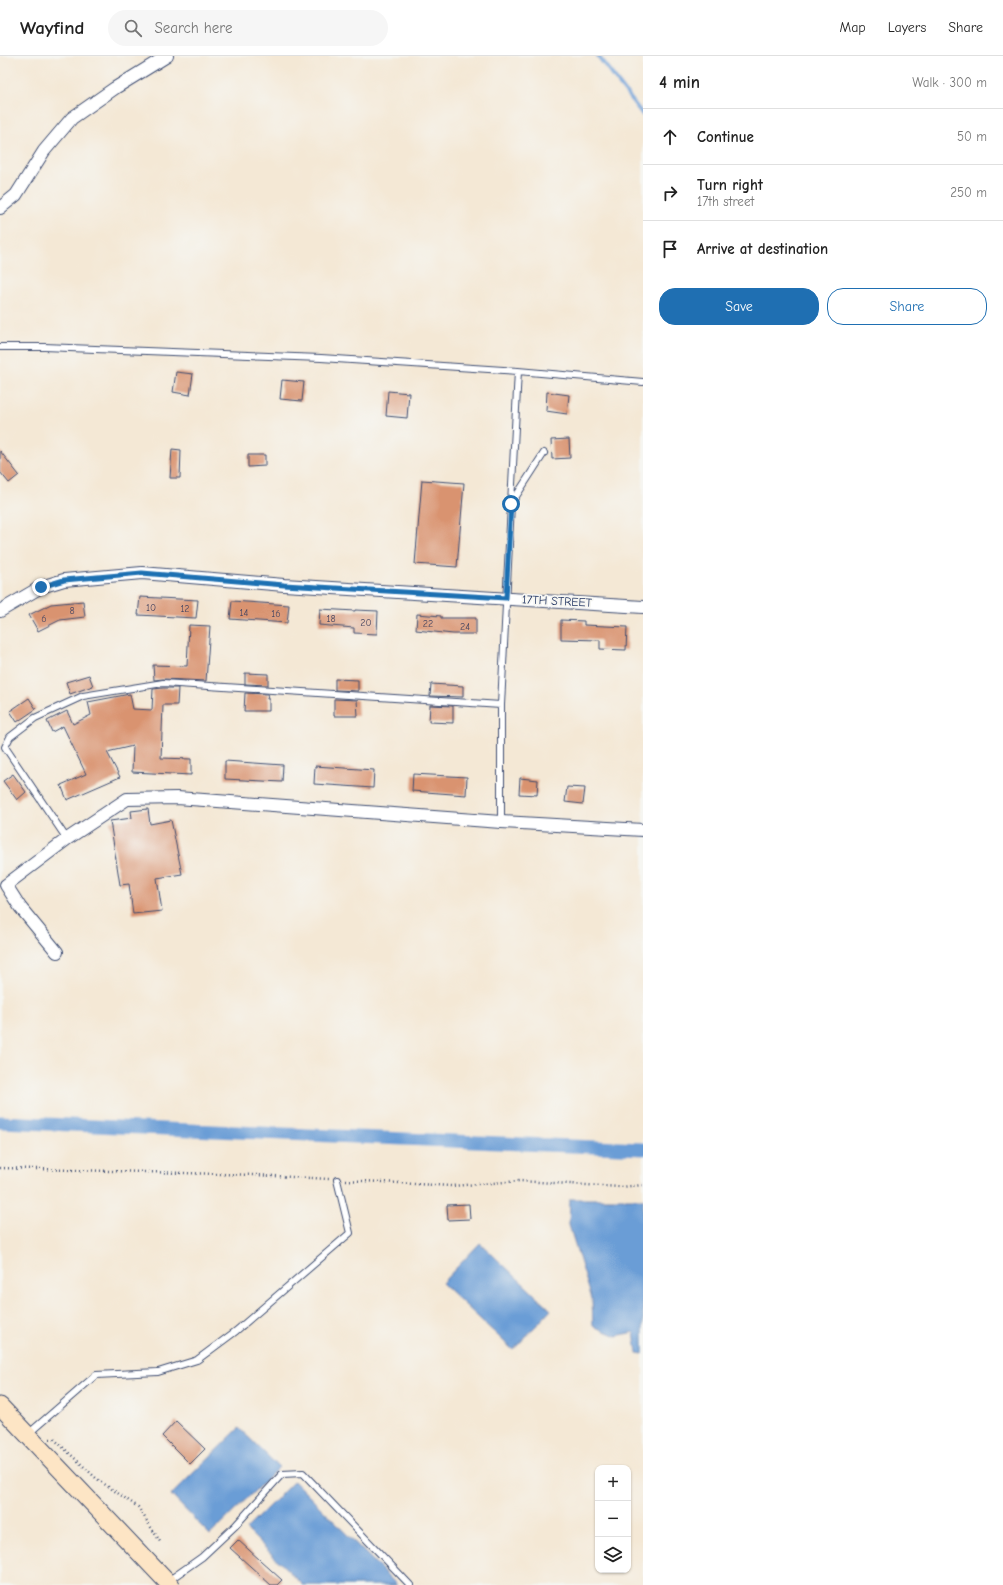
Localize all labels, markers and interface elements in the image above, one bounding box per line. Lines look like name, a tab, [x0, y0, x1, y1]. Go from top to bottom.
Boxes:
search box	[108, 10, 388, 46]
text: Wayfind	[20, 17, 84, 39]
icon: search	[122, 17, 144, 39]
text: Search here	[154, 19, 233, 37]
text: Map	[839, 19, 866, 36]
text: Layers	[888, 19, 926, 36]
text: Share	[948, 19, 983, 36]
text: 4 min	[659, 73, 700, 92]
text: Walk · 300 m	[912, 75, 987, 90]
icon: ahead	[659, 126, 681, 148]
text: Continue	[697, 128, 754, 146]
text: 50 m	[957, 129, 987, 144]
text: Turn right	[697, 176, 763, 194]
icon: right	[659, 182, 681, 204]
text: 250 m	[950, 185, 987, 200]
text: 17th street	[697, 194, 754, 209]
icon: arrive	[659, 238, 681, 260]
text: Arrive at destination	[697, 240, 828, 258]
button: Save	[659, 288, 819, 325]
button: Share	[827, 288, 987, 325]
route start	[502, 495, 520, 513]
route end	[32, 578, 50, 596]
street label: 17TH STREET	[522, 592, 593, 610]
house number: 10	[146, 602, 156, 614]
house number: 12	[180, 603, 190, 615]
house number: 8	[69, 605, 75, 617]
house number: 14	[240, 607, 249, 619]
house number: 16	[271, 608, 281, 620]
house number: 6	[41, 613, 47, 625]
house number: 18	[326, 613, 336, 625]
house number: 20	[360, 617, 372, 629]
house number: 22	[423, 618, 433, 630]
house number: 24	[460, 621, 470, 633]
map controls	[595, 1465, 631, 1573]
button: +	[595, 1465, 631, 1501]
button: −	[595, 1501, 631, 1537]
button: layers	[595, 1537, 631, 1573]

